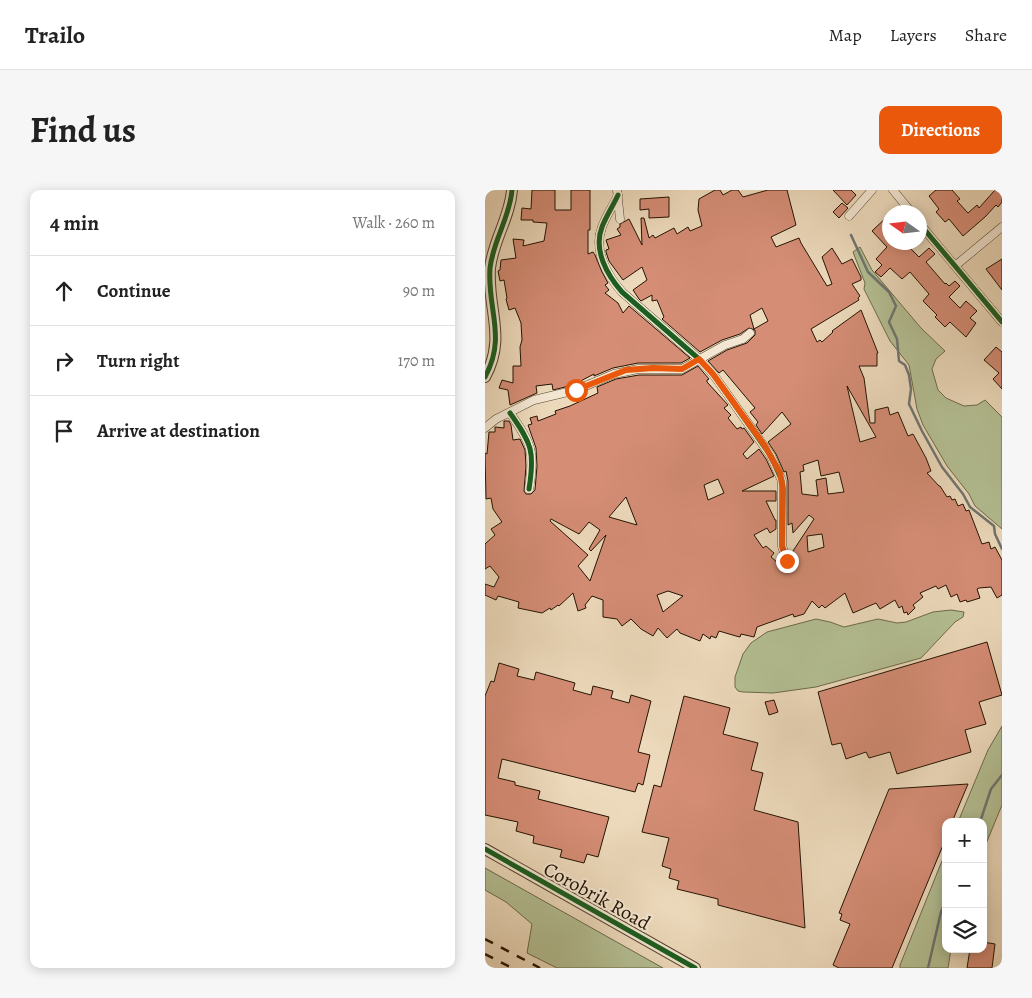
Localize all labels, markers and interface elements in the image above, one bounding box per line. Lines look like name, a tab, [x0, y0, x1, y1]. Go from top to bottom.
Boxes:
text: Trailo	[25, 19, 85, 51]
text: Map	[829, 23, 862, 47]
text: Layers	[890, 23, 937, 47]
text: Share	[965, 23, 1007, 47]
text: Find us	[30, 106, 136, 154]
button: Directions	[879, 106, 1002, 154]
north arrow	[882, 205, 927, 250]
text: 4 min	[50, 209, 99, 237]
text: Walk · 260 m	[353, 212, 435, 234]
icon: ahead	[50, 277, 78, 305]
text: Continue	[97, 278, 171, 304]
text: 90 m	[403, 280, 435, 302]
icon: right	[50, 347, 78, 375]
text: Turn right	[97, 348, 179, 374]
text: 170 m	[398, 350, 435, 372]
route start	[565, 379, 588, 402]
icon: arrive	[50, 417, 78, 445]
text: Arrive at destination	[97, 418, 260, 444]
route end	[776, 550, 799, 573]
map controls	[942, 818, 987, 953]
button: +	[942, 818, 987, 863]
street label: Corobrik Road	[539, 855, 656, 937]
button: −	[942, 863, 987, 908]
button: layers	[942, 908, 987, 953]

